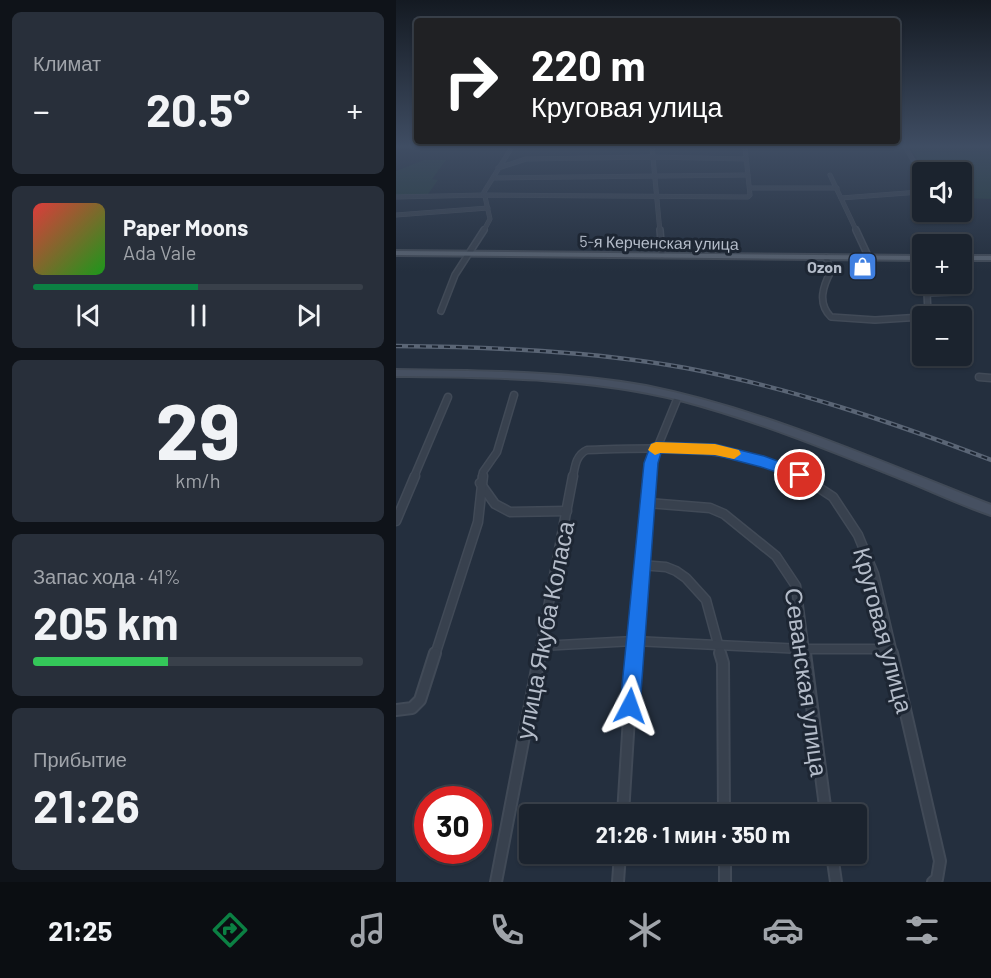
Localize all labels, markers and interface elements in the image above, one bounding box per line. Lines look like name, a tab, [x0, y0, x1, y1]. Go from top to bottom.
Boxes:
text: 220 m	[531, 39, 645, 89]
icon: right	[432, 42, 510, 120]
text: Климат	[33, 51, 101, 75]
text: 20.5°	[146, 82, 250, 136]
text: −	[33, 90, 50, 130]
text: +	[347, 90, 363, 130]
text: Круговая улица	[531, 90, 723, 122]
map controls	[912, 162, 972, 366]
button: sound	[912, 162, 972, 222]
text: Paper Moons	[123, 214, 248, 240]
street label: 5-я Керченская улица	[579, 231, 739, 253]
button: +	[912, 234, 972, 294]
text: Ada Vale	[123, 240, 196, 264]
shop icon: Ozon	[847, 250, 879, 282]
place label: Ozon	[807, 257, 842, 276]
icon: previous	[72, 299, 105, 332]
icon: pause	[182, 299, 215, 332]
icon: next	[292, 299, 325, 332]
button: −	[912, 306, 972, 366]
text: 29	[155, 382, 241, 476]
pin	[774, 449, 825, 500]
icon: arrive	[783, 458, 816, 491]
text: km/h	[175, 468, 221, 492]
street label: улица Якуба Коласа	[509, 518, 580, 742]
street label: Круговая улица	[848, 544, 920, 717]
text: Запас хода · 41%	[33, 564, 181, 588]
street label: Севанская улица	[779, 586, 835, 779]
text: 205 km	[33, 595, 179, 649]
position arrow	[598, 674, 662, 738]
text: Прибытие	[33, 747, 127, 771]
text: 21:26	[33, 778, 140, 832]
speed limit sign: 30	[414, 786, 492, 864]
text: 21:26 · 1 мин · 350 m	[596, 821, 790, 847]
icon: directions	[209, 909, 251, 951]
icon: music	[347, 909, 389, 951]
icon: phone	[486, 909, 528, 951]
icon: climate	[624, 909, 666, 951]
icon: car	[762, 909, 804, 951]
icon: filters	[901, 909, 943, 951]
text: 21:25	[48, 914, 112, 946]

